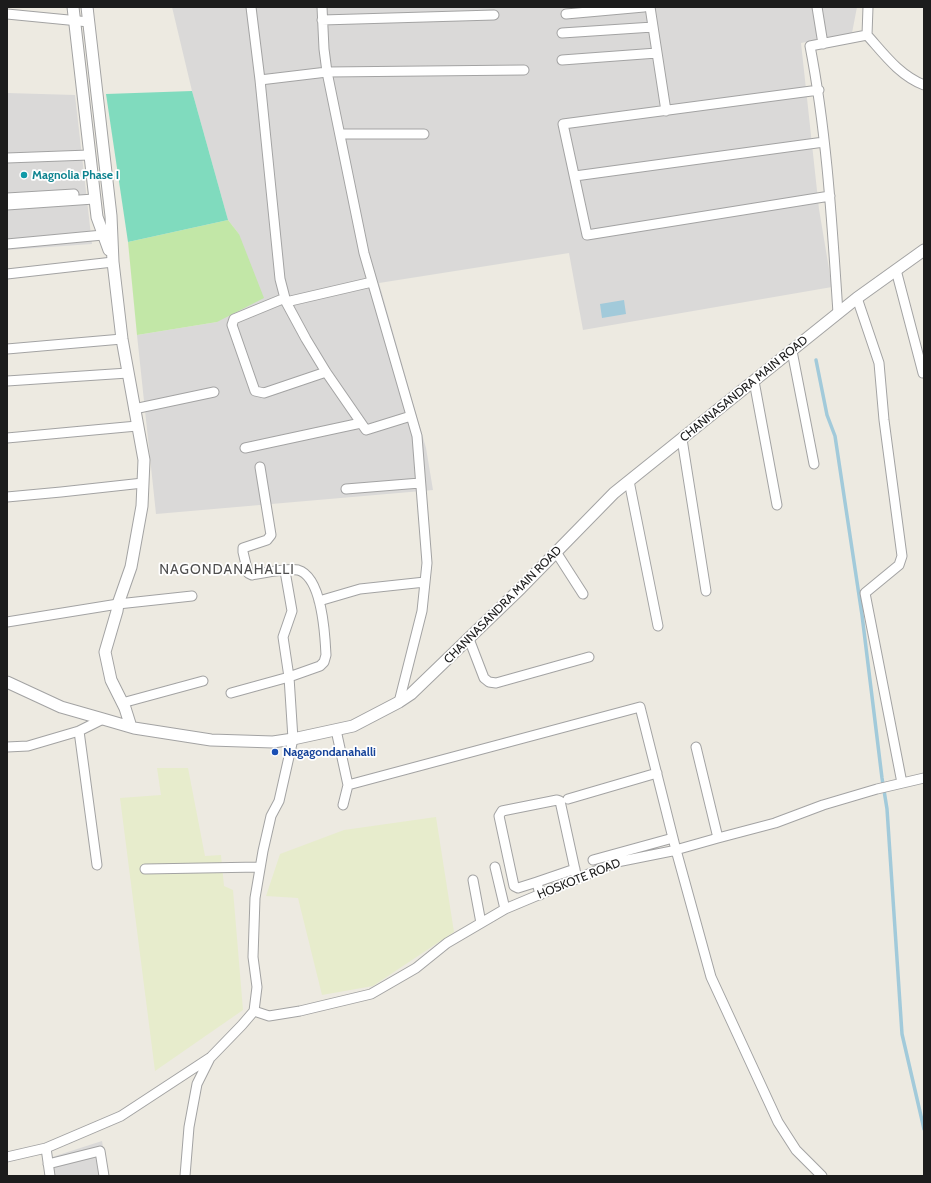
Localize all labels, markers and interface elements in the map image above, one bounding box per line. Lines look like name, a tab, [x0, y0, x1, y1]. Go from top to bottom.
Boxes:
place label: Magnolia Phase I	[32, 168, 119, 182]
marker: Magnolia Phase I	[19, 170, 29, 180]
street label: CHANNASANDRA MAIN ROAD	[677, 333, 811, 445]
street label: CHANNASANDRA MAIN ROAD	[441, 543, 565, 667]
district label: NAGONDANAHALLI	[159, 562, 295, 578]
place label: Nagagondanahalli	[283, 745, 376, 759]
marker: Nagagondanahalli	[270, 747, 280, 757]
street label: HOSKOTE ROAD	[535, 856, 623, 902]

